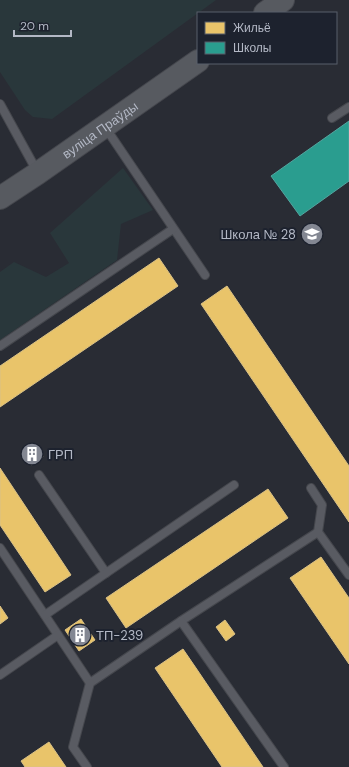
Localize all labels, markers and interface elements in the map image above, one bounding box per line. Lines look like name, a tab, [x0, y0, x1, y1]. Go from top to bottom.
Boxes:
scale bar	[14, 12, 71, 38]
legend	[197, 12, 337, 64]
text: 20 m	[20, 18, 49, 34]
text: Жильё	[233, 20, 271, 36]
text: Школы	[233, 40, 271, 56]
street label: вуліца Праўды	[59, 98, 141, 163]
school or university icon: Школа № 28	[299, 221, 325, 247]
place label: Школа № 28	[220, 226, 296, 243]
building icon: ГРП	[19, 441, 45, 467]
place label: ГРП	[48, 446, 73, 463]
building icon: ТП-239	[67, 622, 93, 648]
place label: ТП-239	[96, 627, 143, 644]

